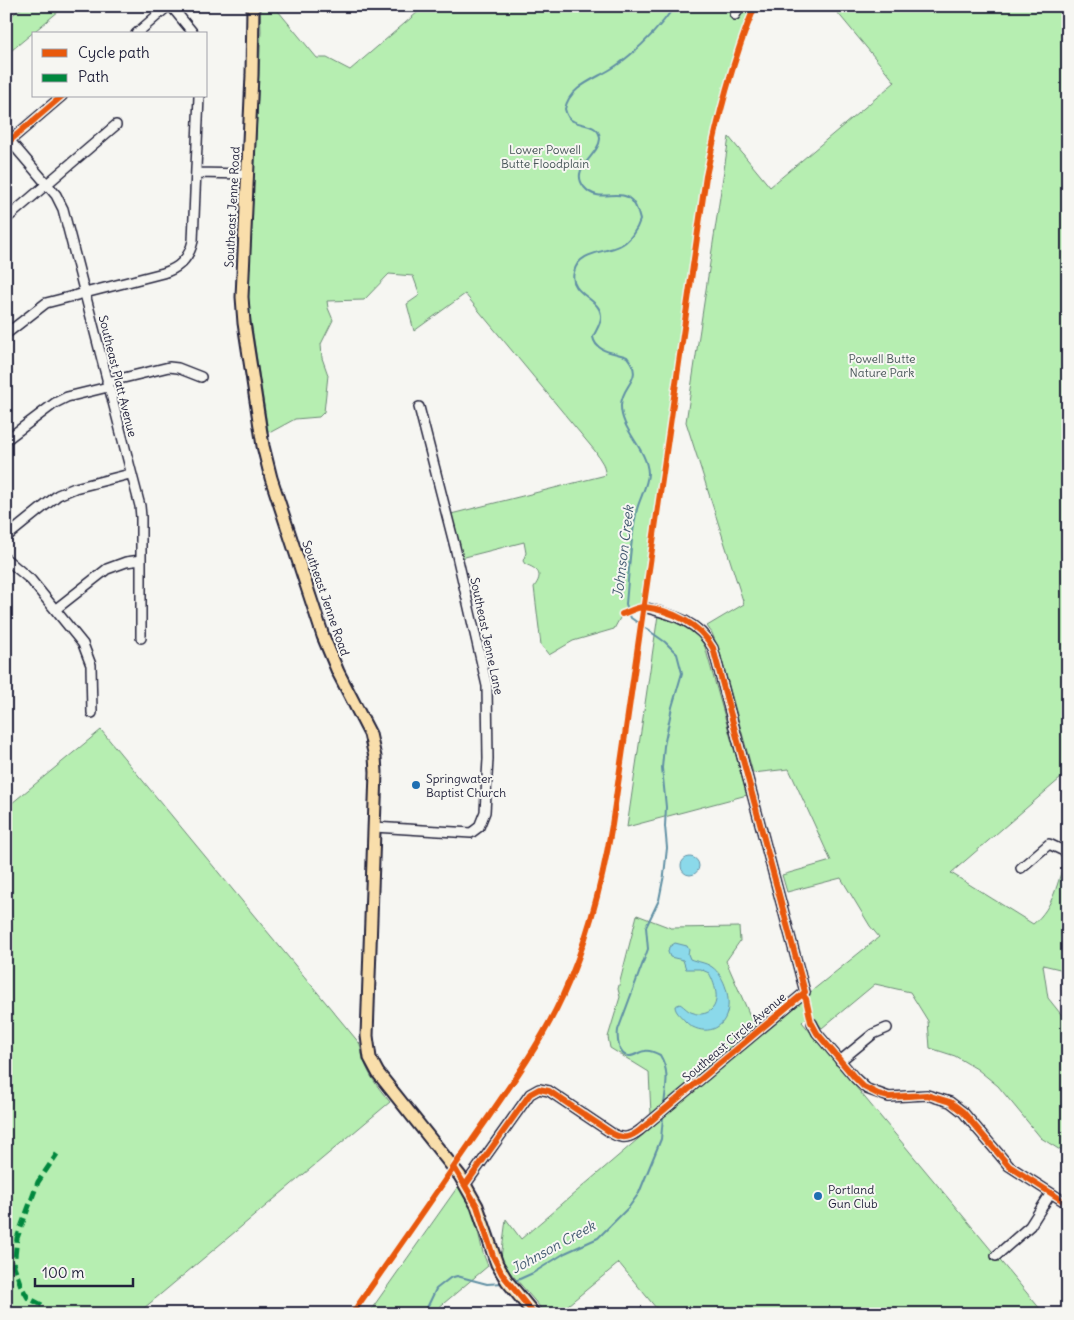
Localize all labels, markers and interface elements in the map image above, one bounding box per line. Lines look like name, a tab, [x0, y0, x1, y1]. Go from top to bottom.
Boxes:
legend	[32, 32, 208, 98]
text: Cycle path	[78, 43, 150, 62]
text: Path	[78, 67, 109, 86]
park label: Lower Powell Butte Floodplain	[501, 142, 589, 171]
street label: Southeast Jenne Road	[221, 146, 243, 268]
street label: Southeast Platt Avenue	[96, 314, 140, 438]
park label: Powell Butte Nature Park	[848, 351, 916, 380]
water label: Johnson Creek	[608, 504, 638, 599]
street label: Southeast Jenne Road	[299, 538, 353, 658]
street label: Southeast Jenne Lane	[467, 576, 507, 696]
place label: Springwater Baptist Church	[426, 771, 506, 800]
marker: Springwater Baptist Church	[410, 779, 422, 791]
street label: Southeast Circle Avenue	[679, 989, 789, 1085]
place label: Portland Gun Club	[828, 1182, 878, 1211]
marker: Portland Gun Club	[812, 1190, 824, 1202]
water label: Johnson Creek	[508, 1216, 599, 1278]
scale bar	[35, 1255, 132, 1287]
text: 100 m	[42, 1263, 84, 1282]

